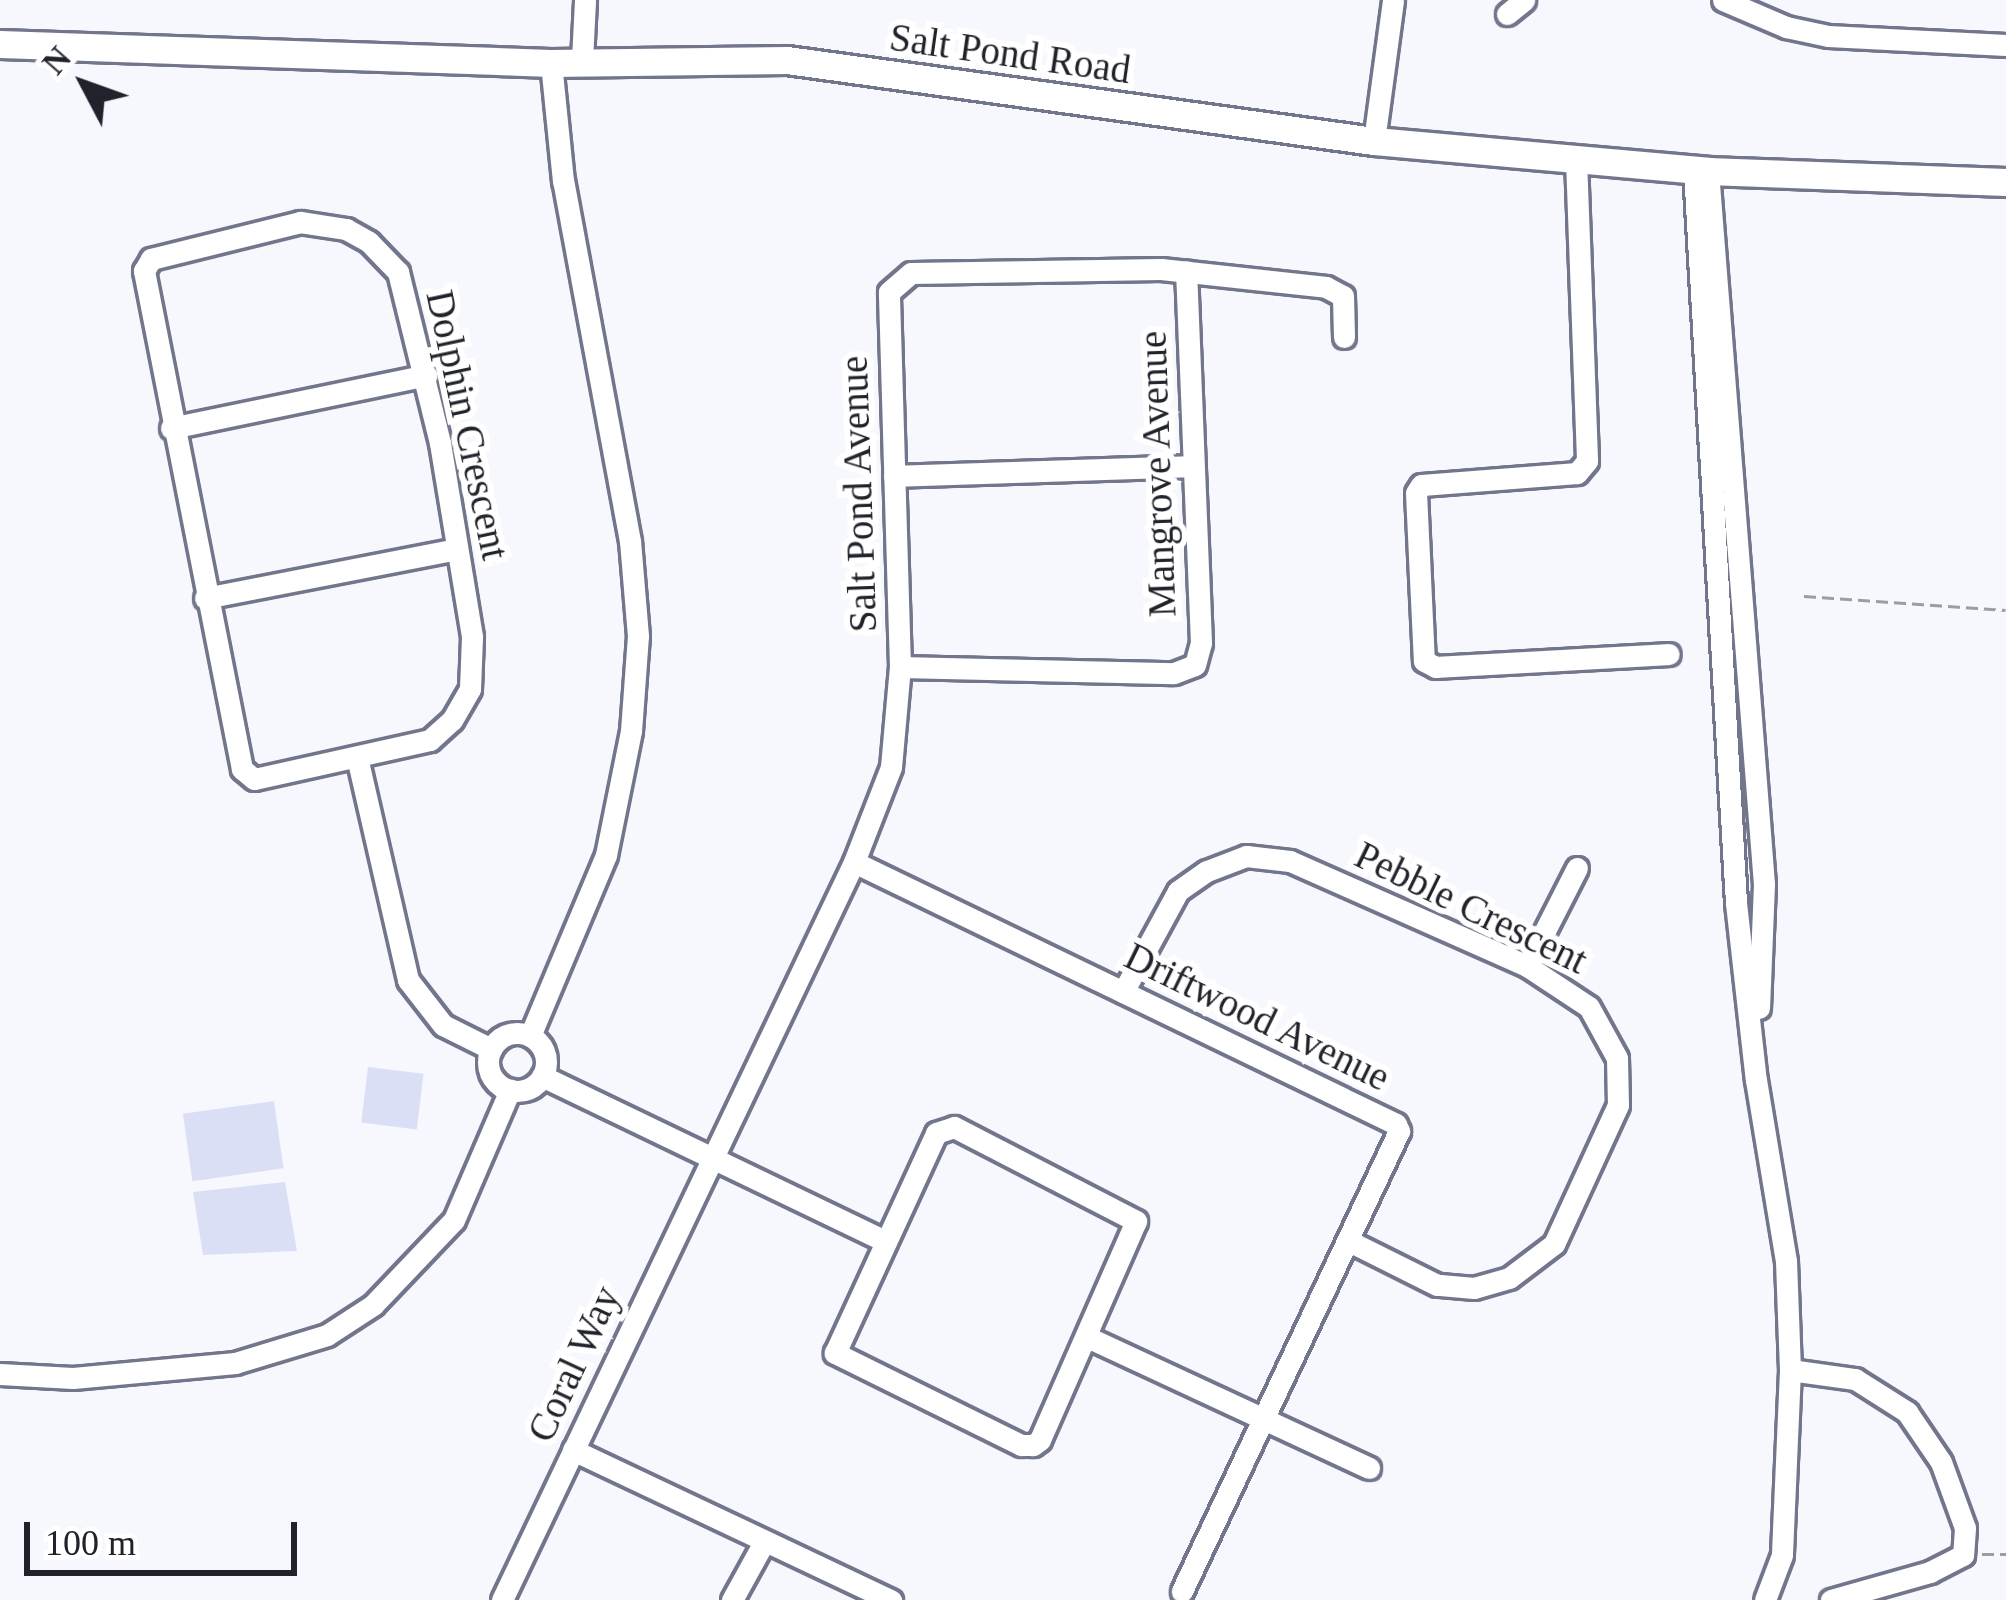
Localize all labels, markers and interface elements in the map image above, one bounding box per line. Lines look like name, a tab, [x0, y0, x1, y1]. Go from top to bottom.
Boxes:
street label: Salt Pond Road	[887, 14, 1133, 94]
north arrow	[24, 24, 144, 144]
text: N	[35, 40, 78, 81]
street label: Dolphin Crescent	[416, 286, 518, 564]
street label: Mangrove Avenue	[1130, 329, 1186, 619]
street label: Salt Pond Avenue	[831, 354, 887, 634]
street label: Pebble Crescent	[1347, 832, 1595, 984]
street label: Driftwood Avenue	[1116, 932, 1398, 1102]
street label: Coral Way	[518, 1278, 630, 1450]
scale bar	[30, 1498, 303, 1572]
text: 100 m	[45, 1523, 136, 1563]

